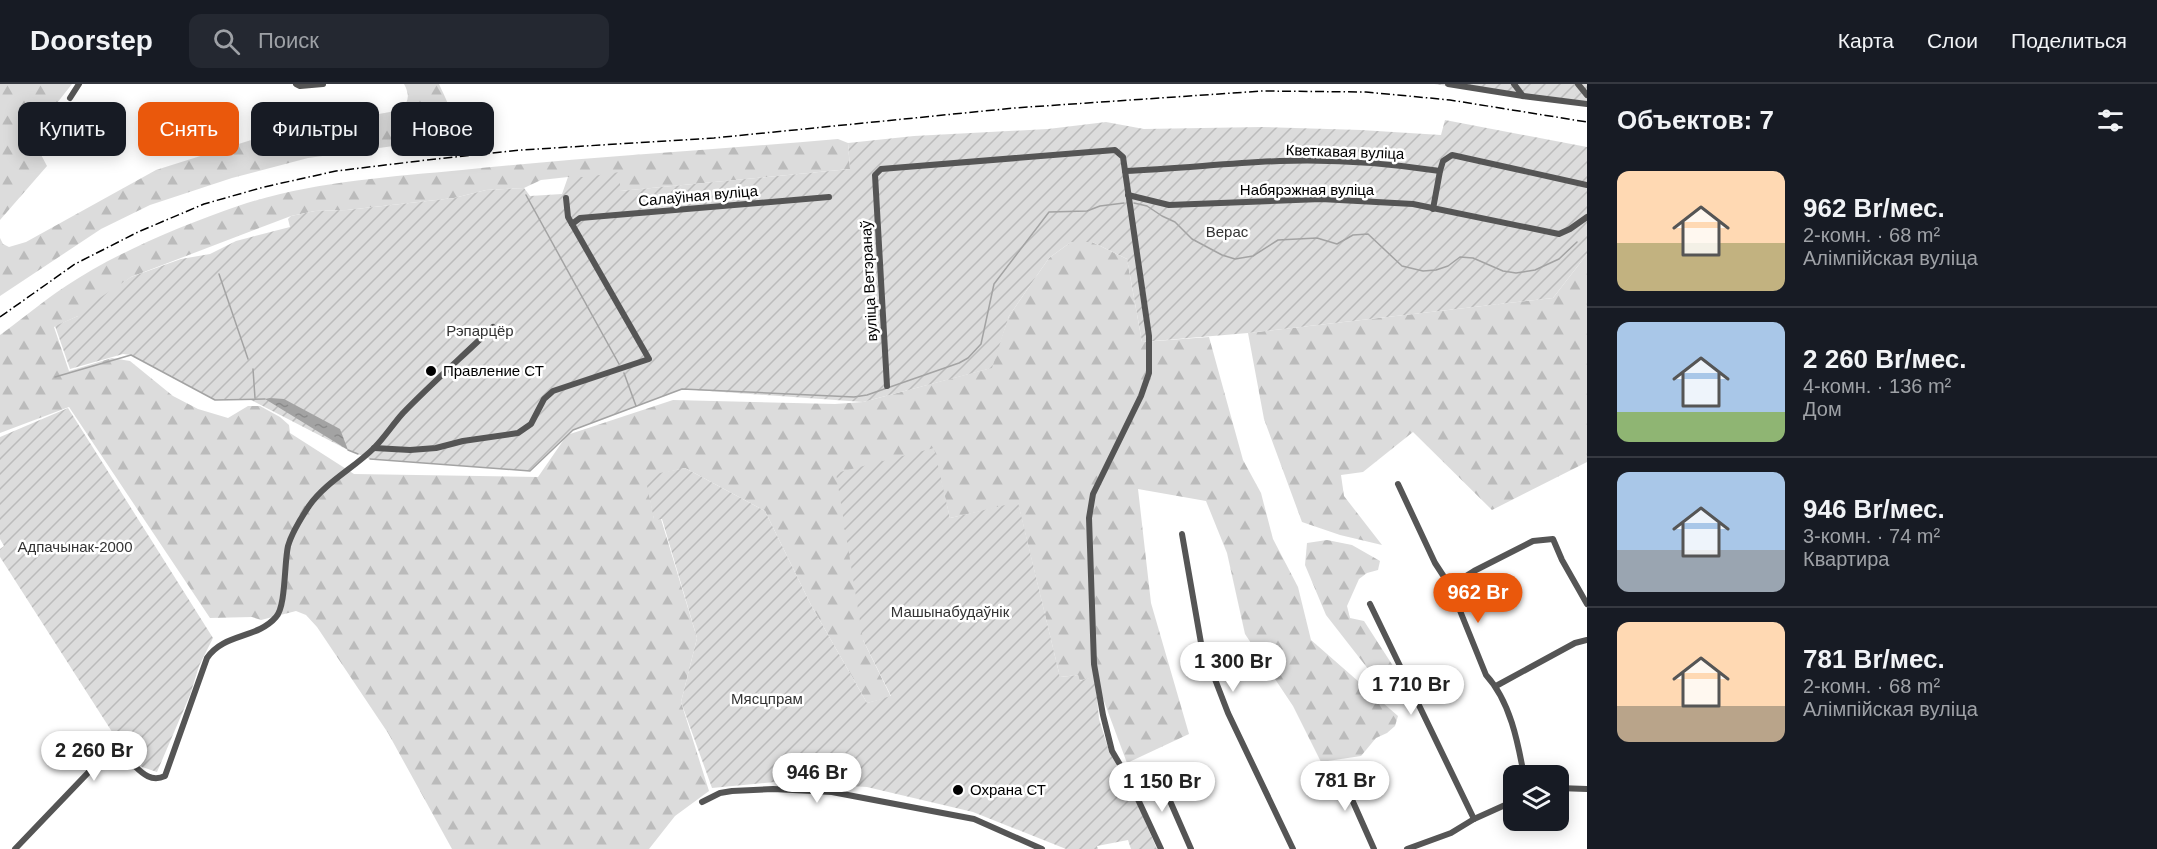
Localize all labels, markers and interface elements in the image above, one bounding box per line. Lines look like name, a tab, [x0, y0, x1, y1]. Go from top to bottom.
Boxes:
search box	[189, 14, 609, 68]
text: Doorstep	[30, 25, 153, 56]
icon: search	[210, 25, 243, 58]
text: Поиск	[258, 28, 319, 53]
text: Карта	[1838, 29, 1894, 52]
text: Слои	[1927, 29, 1978, 52]
text: Поделиться	[2011, 29, 2127, 52]
chip: Купить	[18, 102, 126, 156]
chip: Снять	[138, 102, 239, 156]
chip: Фильтры	[251, 102, 379, 156]
chip: Новое	[391, 102, 494, 156]
icon: filters	[2094, 104, 2127, 137]
text: Объектов: 7	[1617, 105, 1774, 135]
street label: Кветкавая вуліца	[1285, 141, 1405, 162]
street label: Набярэжная вуліца	[1240, 181, 1375, 198]
street label: Салаўіная вуліца	[637, 182, 759, 209]
text: 962 Br/мес.	[1803, 193, 1945, 223]
icon: home	[1665, 195, 1737, 267]
street label: вуліца Ветэранаў	[857, 220, 880, 342]
park label: Верас	[1206, 223, 1249, 240]
text: 2-комн. · 68 m²	[1803, 224, 1940, 246]
text: Алімпійская вуліца	[1803, 247, 1978, 269]
park label: Рэпарцёр	[446, 322, 514, 339]
text: 2 260 Br/мес.	[1803, 344, 1966, 374]
icon: home	[1665, 346, 1737, 418]
place label: Правление СТ	[443, 362, 544, 379]
marker: Правление СТ	[424, 364, 438, 378]
text: 4-комн. · 136 m²	[1803, 375, 1951, 397]
text: Дом	[1803, 398, 1842, 420]
text: 946 Br/мес.	[1803, 494, 1945, 524]
icon: home	[1665, 496, 1737, 568]
text: 3-комн. · 74 m²	[1803, 525, 1940, 547]
park label: Адпачынак-2000	[17, 538, 133, 555]
text: Квартира	[1803, 548, 1889, 570]
pin: 962 Br	[1429, 573, 1527, 624]
text: 962 Br	[1447, 581, 1509, 603]
park label: Машынабудаўнік	[891, 603, 1010, 620]
pin: 1 300 Br	[1171, 642, 1295, 693]
text: 781 Br/мес.	[1803, 644, 1945, 674]
icon: home	[1665, 646, 1737, 718]
text: 1 300 Br	[1194, 650, 1272, 672]
pin: 1 710 Br	[1349, 665, 1473, 716]
text: 1 710 Br	[1372, 673, 1450, 695]
text: 2-комн. · 68 m²	[1803, 675, 1940, 697]
park label: Мясцпрам	[731, 690, 803, 707]
text: Алімпійская вуліца	[1803, 698, 1978, 720]
pin: 2 260 Br	[32, 731, 156, 782]
text: 2 260 Br	[55, 739, 133, 761]
pin: 946 Br	[768, 753, 866, 804]
text: 946 Br	[786, 761, 848, 783]
pin: 781 Br	[1296, 761, 1394, 812]
pin: 1 150 Br	[1100, 762, 1224, 813]
map controls	[1503, 765, 1569, 831]
button: layers	[1503, 765, 1569, 831]
text: 781 Br	[1314, 769, 1376, 791]
text: 1 150 Br	[1123, 770, 1201, 792]
place label: Охрана СТ	[970, 781, 1046, 798]
marker: Охрана СТ	[951, 783, 965, 797]

